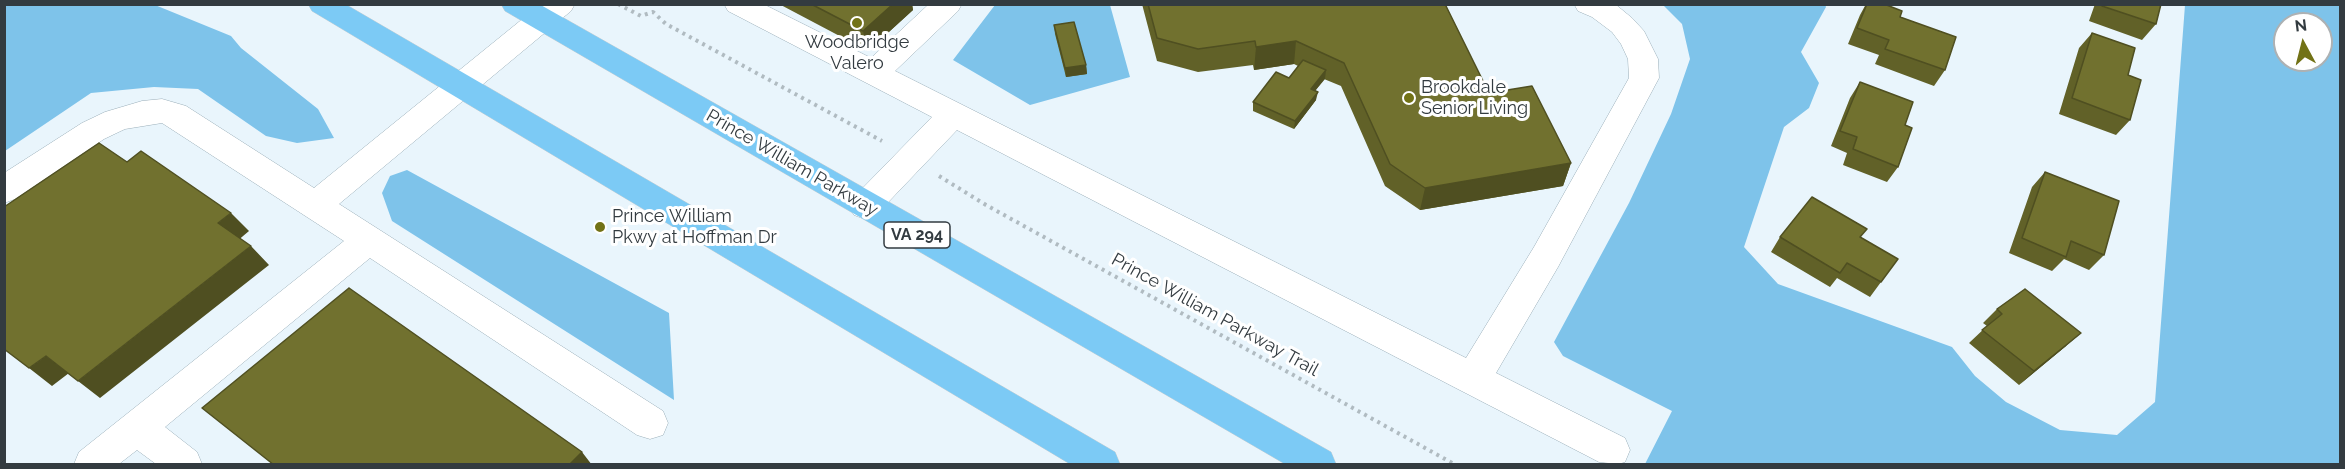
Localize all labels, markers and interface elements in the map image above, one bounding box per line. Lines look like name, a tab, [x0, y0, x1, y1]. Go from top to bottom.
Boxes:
north arrow	[2273, 12, 2333, 72]
text: N	[2294, 15, 2308, 36]
marker: Woodbridge Valero	[850, 16, 864, 30]
place label: Woodbridge Valero	[805, 32, 909, 74]
place label: Brookdale Senior Living	[1421, 77, 1528, 119]
marker: Brookdale Senior Living	[1402, 91, 1416, 105]
street label: Prince William Parkway	[702, 105, 882, 221]
place label: Prince William Pkwy at Hoffman Dr	[612, 206, 777, 248]
marker: Prince William Pkwy at Hoffman Dr	[593, 220, 607, 234]
road number: VA 294	[884, 222, 950, 248]
street label: Prince William Parkway Trail	[1108, 249, 1322, 381]

